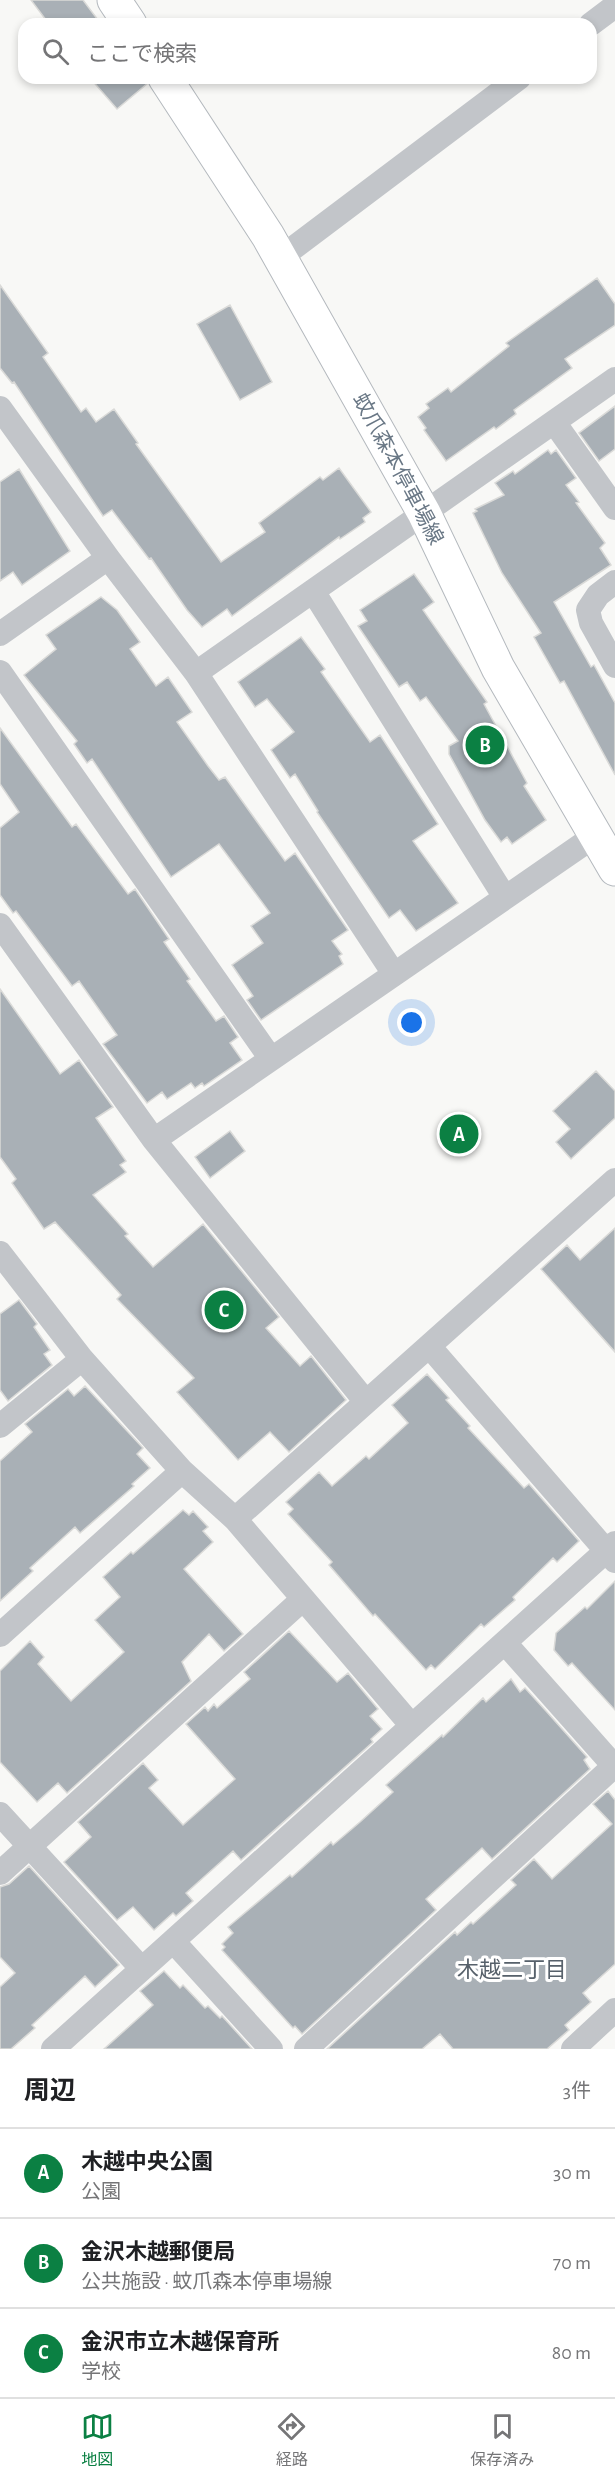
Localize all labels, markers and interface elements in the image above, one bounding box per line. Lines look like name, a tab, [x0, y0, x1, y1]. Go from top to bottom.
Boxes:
search box	[18, 18, 597, 84]
icon: search	[39, 35, 72, 68]
text: ここで検索	[87, 43, 197, 65]
street label: 蚊爪森本停車場線	[349, 389, 448, 548]
pin: B	[466, 722, 504, 768]
your location	[397, 1008, 426, 1037]
pin: A	[440, 1112, 478, 1156]
pin: C	[204, 1288, 244, 1332]
district label: 木越二丁目	[457, 1958, 567, 1981]
text: 周辺	[24, 2078, 76, 2104]
text: 3件	[563, 2081, 591, 2101]
text: 木越中央公園	[81, 2151, 213, 2173]
text: A	[38, 2163, 50, 2183]
text: 30 m	[553, 2163, 591, 2183]
text: 公園	[81, 2182, 121, 2202]
text: 金沢木越郵便局	[81, 2241, 235, 2263]
text: B	[38, 2253, 49, 2273]
text: 70 m	[553, 2253, 591, 2273]
text: 公共施設 · 蚊爪森本停車場線	[81, 2272, 332, 2292]
text: 金沢市立木越保育所	[81, 2331, 279, 2353]
text: C	[38, 2343, 49, 2363]
text: 80 m	[552, 2343, 591, 2363]
text: 学校	[81, 2362, 121, 2382]
tab: 地図	[81, 2410, 114, 2470]
tab: 経路	[275, 2410, 308, 2470]
tab: 保存済み	[470, 2410, 534, 2470]

